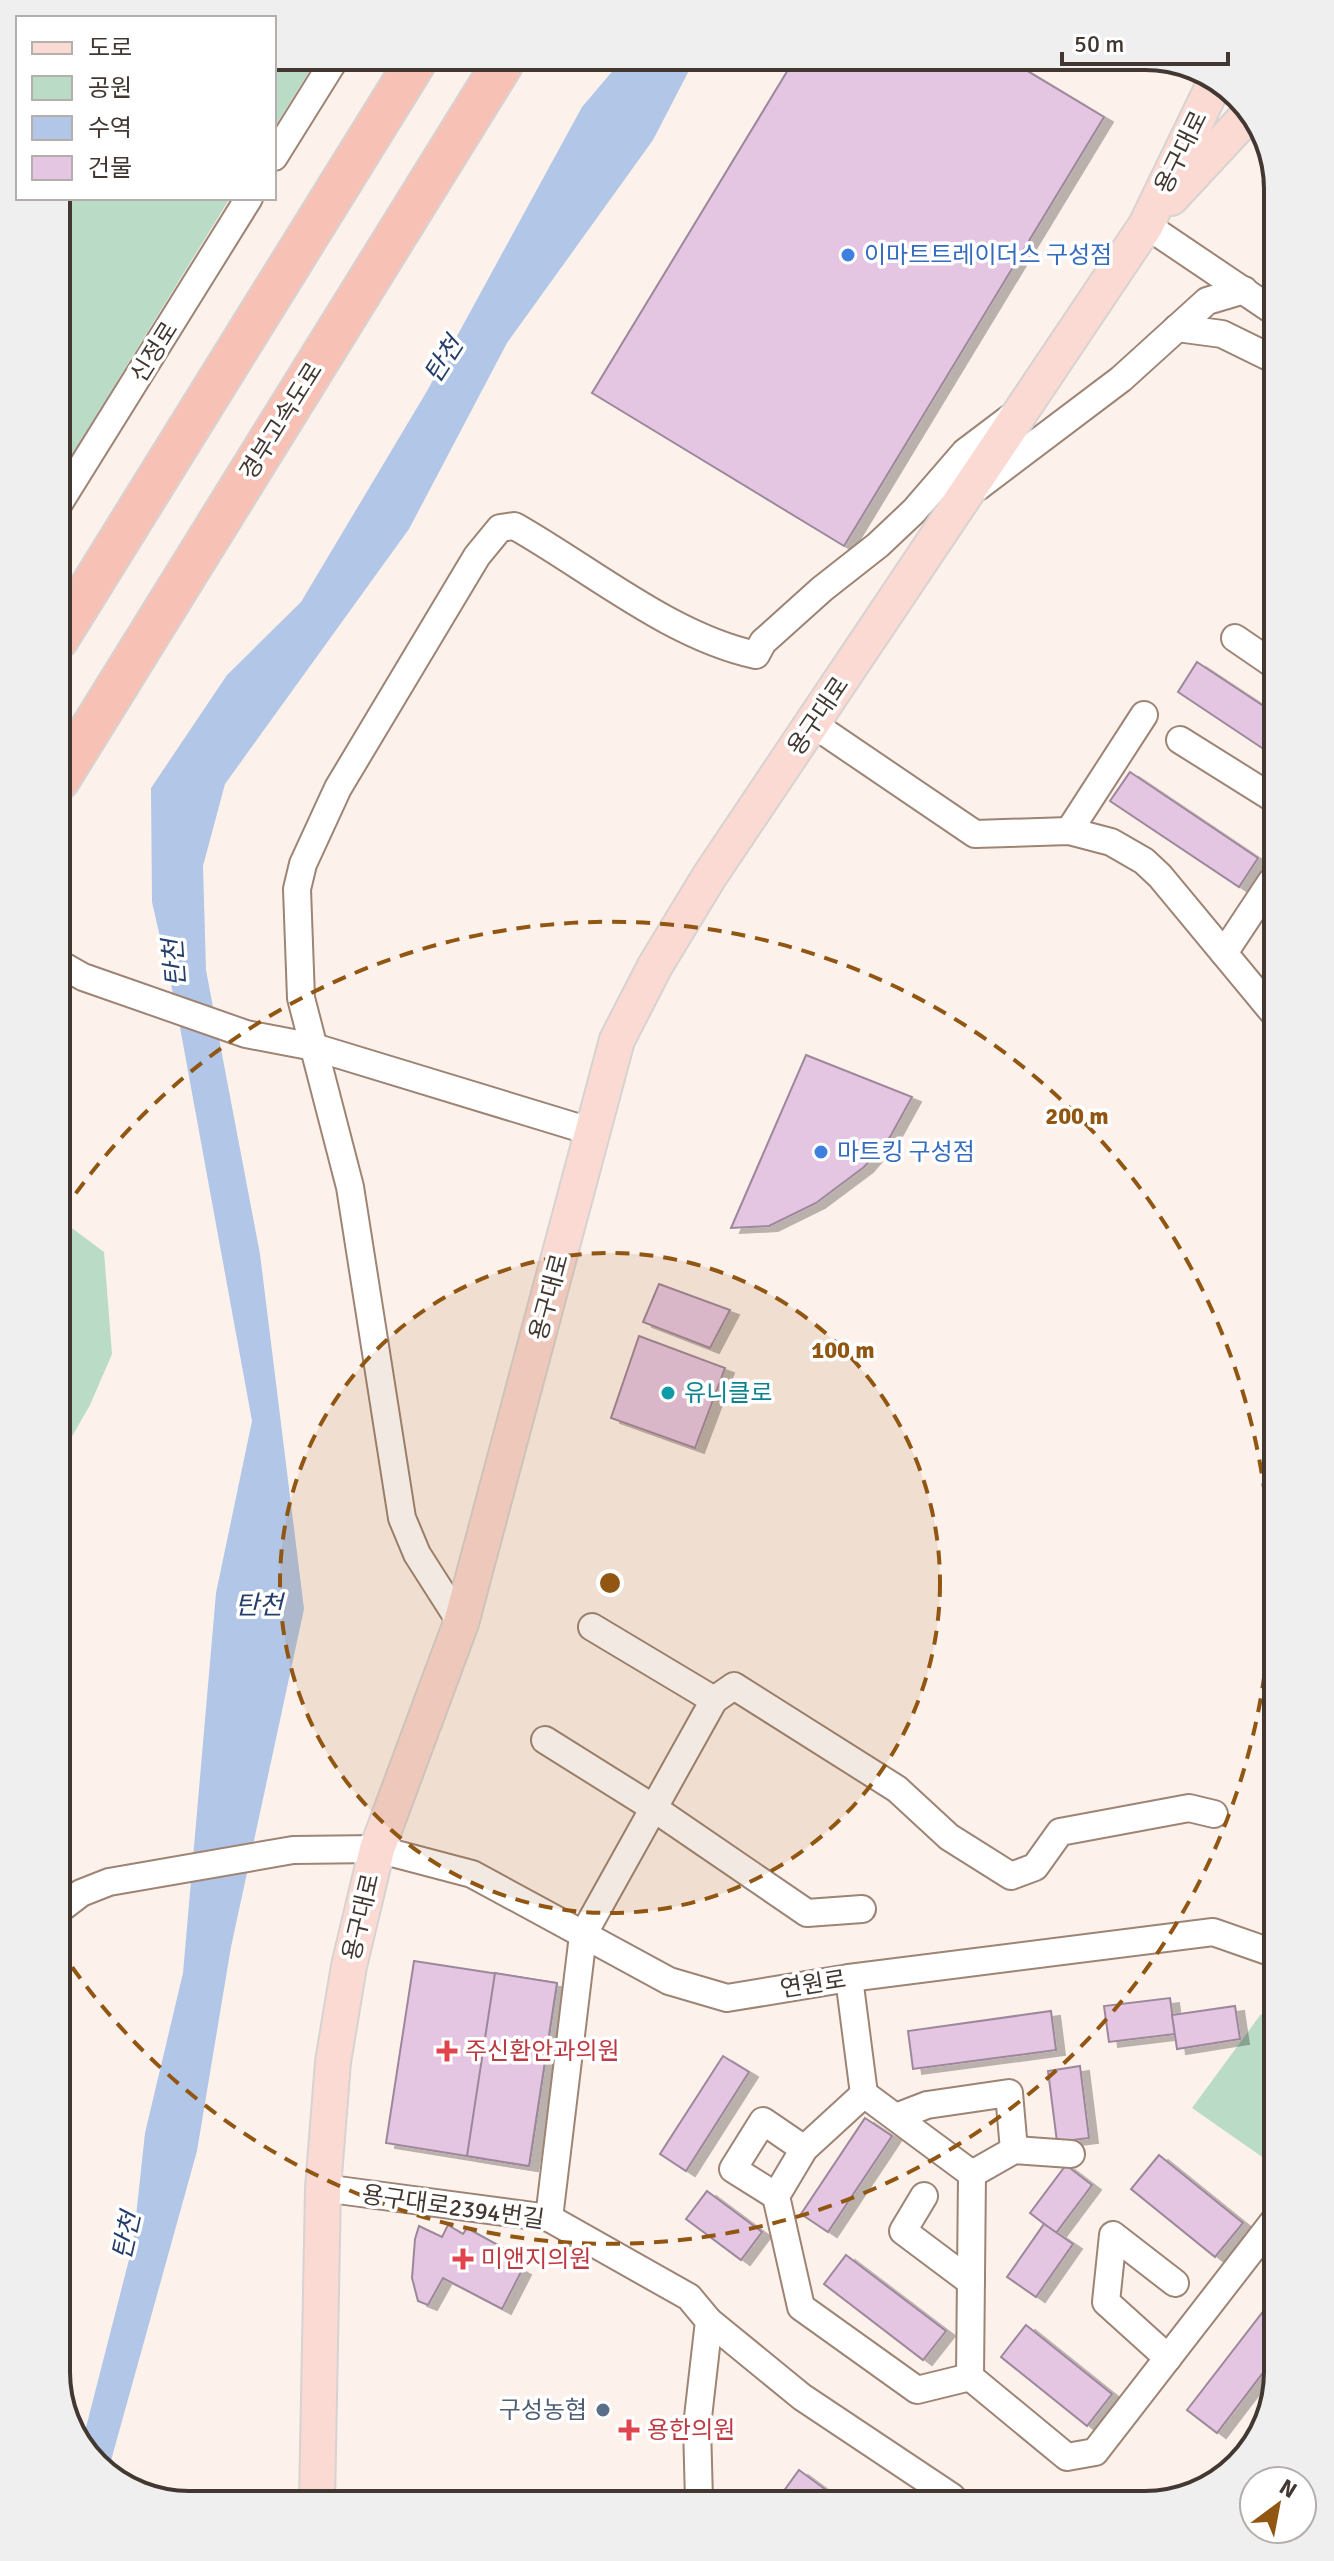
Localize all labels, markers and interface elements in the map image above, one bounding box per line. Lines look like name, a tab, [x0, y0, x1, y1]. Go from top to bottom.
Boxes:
legend	[16, 16, 276, 200]
scale bar	[1062, 16, 1228, 66]
text: 50 m	[1074, 29, 1124, 59]
text: 도로	[88, 33, 132, 63]
text: 공원	[88, 73, 132, 103]
street label: 용구대로	[1148, 106, 1214, 198]
text: 수역	[88, 113, 132, 143]
text: 건물	[88, 153, 132, 183]
place label: 이마트트레이더스 구성점	[864, 240, 1112, 270]
marker: 이마트트레이더스 구성점	[839, 246, 857, 264]
street label: 신정로	[124, 316, 184, 388]
water label: 탄천	[418, 329, 472, 389]
street label: 경부고속도로	[233, 357, 329, 485]
street label: 용구대로	[781, 671, 855, 761]
water label: 탄천	[157, 935, 193, 988]
text: 200 m	[1045, 1101, 1109, 1131]
place label: 마트킹 구성점	[837, 1137, 975, 1167]
marker: 마트킹 구성점	[812, 1143, 830, 1161]
street label: 용구대로	[523, 1250, 575, 1344]
text: 100 m	[811, 1335, 875, 1365]
place label: 유니클로	[684, 1378, 772, 1408]
marker: 유니클로	[659, 1384, 677, 1402]
centre of rings	[596, 1569, 624, 1597]
water label: 탄천	[235, 1590, 286, 1622]
street label: 용구대로	[336, 1871, 386, 1963]
street label: 연원로	[778, 1964, 848, 2004]
place label: 주신환안과의원	[465, 2036, 620, 2066]
marker: 주신환안과의원	[436, 2040, 458, 2062]
street label: 용구대로2394번길	[360, 2179, 546, 2235]
water label: 탄천	[106, 2206, 149, 2263]
place label: 미앤지의원	[481, 2244, 591, 2274]
marker: 미앤지의원	[452, 2248, 474, 2270]
place label: 구성농협	[499, 2395, 587, 2425]
marker: 구성농협	[594, 2401, 612, 2419]
place label: 용한의원	[647, 2415, 735, 2445]
marker: 용한의원	[618, 2419, 640, 2441]
north arrow	[1238, 2465, 1318, 2545]
text: N	[1275, 2473, 1302, 2504]

